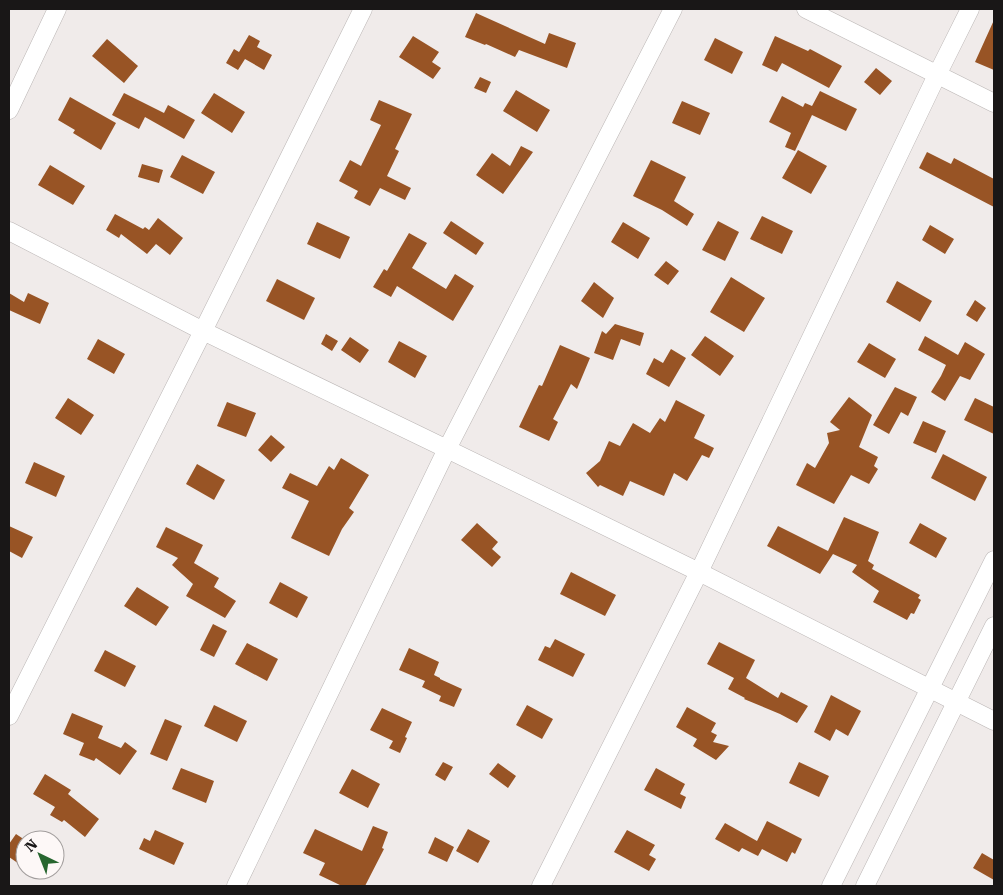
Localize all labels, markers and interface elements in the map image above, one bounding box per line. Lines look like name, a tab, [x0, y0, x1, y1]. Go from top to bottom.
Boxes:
north arrow	[15, 830, 65, 880]
text: N	[22, 836, 41, 855]

